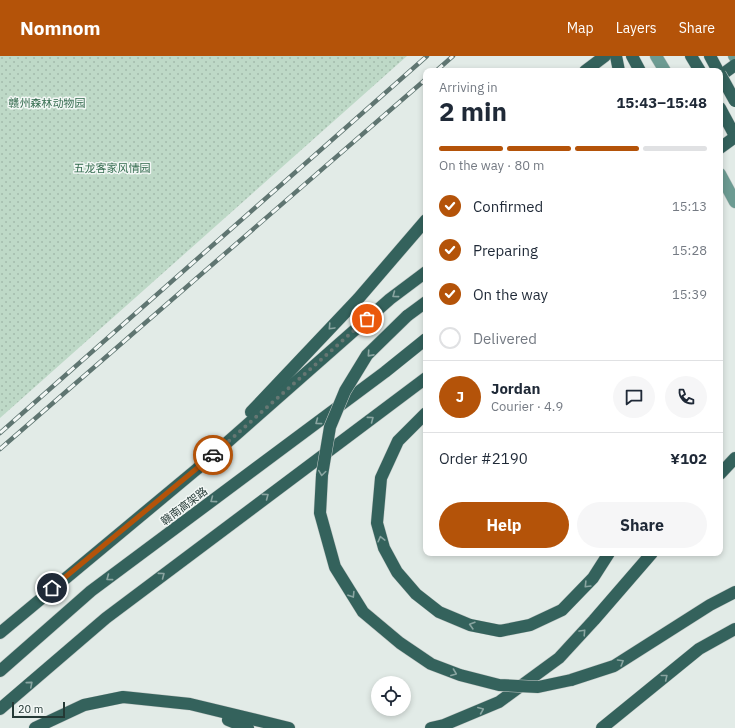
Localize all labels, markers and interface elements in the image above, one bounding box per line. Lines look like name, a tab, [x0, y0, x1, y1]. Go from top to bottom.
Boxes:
text: Nomnom	[20, 16, 100, 40]
text: Map	[567, 19, 594, 37]
text: Layers	[616, 19, 657, 37]
text: Share	[679, 19, 715, 37]
text: Arriving in	[439, 79, 498, 96]
text: 15:43–15:48	[616, 93, 707, 112]
text: 2 min	[439, 94, 507, 128]
park label: 赣州森林动物园	[9, 96, 86, 110]
text: On the way · 80 m	[439, 157, 544, 174]
park label: 五龙客家风情园	[74, 161, 151, 175]
icon: check	[439, 195, 461, 217]
text: Confirmed	[473, 197, 543, 216]
text: 15:13	[672, 198, 707, 215]
icon: check	[439, 239, 461, 261]
text: Preparing	[473, 241, 538, 260]
text: 15:28	[672, 242, 707, 259]
icon: check	[439, 283, 461, 305]
text: On the way	[473, 285, 548, 304]
text: 15:39	[672, 286, 707, 303]
one-way arrow	[392, 291, 399, 298]
pin	[350, 302, 384, 336]
icon: bag	[356, 308, 378, 330]
one-way arrow	[329, 322, 336, 330]
text: Delivered	[473, 329, 537, 348]
one-way arrow	[367, 349, 374, 356]
button: chat	[613, 376, 655, 418]
button: phone	[665, 376, 707, 418]
text: Jordan	[491, 379, 540, 398]
text: J	[456, 387, 464, 406]
text: Courier · 4.9	[491, 398, 563, 415]
one-way arrow	[366, 417, 373, 424]
one-way arrow	[315, 418, 322, 425]
courier	[193, 435, 233, 475]
icon: car	[202, 444, 224, 466]
text: Order #2190	[439, 449, 528, 468]
text: ¥102	[670, 449, 707, 468]
one-way arrow	[318, 470, 327, 476]
street label: 赣南高架路	[158, 484, 210, 528]
one-way arrow	[262, 494, 269, 501]
one-way arrow	[211, 495, 218, 502]
button: Help	[439, 502, 569, 548]
button: Share	[577, 502, 707, 548]
one-way arrow	[378, 536, 386, 543]
pin	[35, 571, 69, 605]
one-way arrow	[158, 572, 165, 579]
one-way arrow	[107, 573, 114, 580]
icon: home	[41, 577, 63, 599]
one-way arrow	[584, 580, 592, 588]
one-way arrow	[348, 591, 355, 598]
one-way arrow	[469, 621, 476, 630]
one-way arrow	[578, 629, 586, 637]
one-way arrow	[617, 660, 624, 667]
one-way arrow	[450, 668, 457, 676]
one-way arrow	[660, 675, 667, 682]
map controls	[371, 676, 411, 716]
button: locate	[371, 676, 411, 716]
one-way arrow	[25, 681, 32, 688]
scale bar	[12, 700, 65, 719]
text: 20 m	[18, 702, 43, 716]
one-way arrow	[476, 707, 484, 715]

